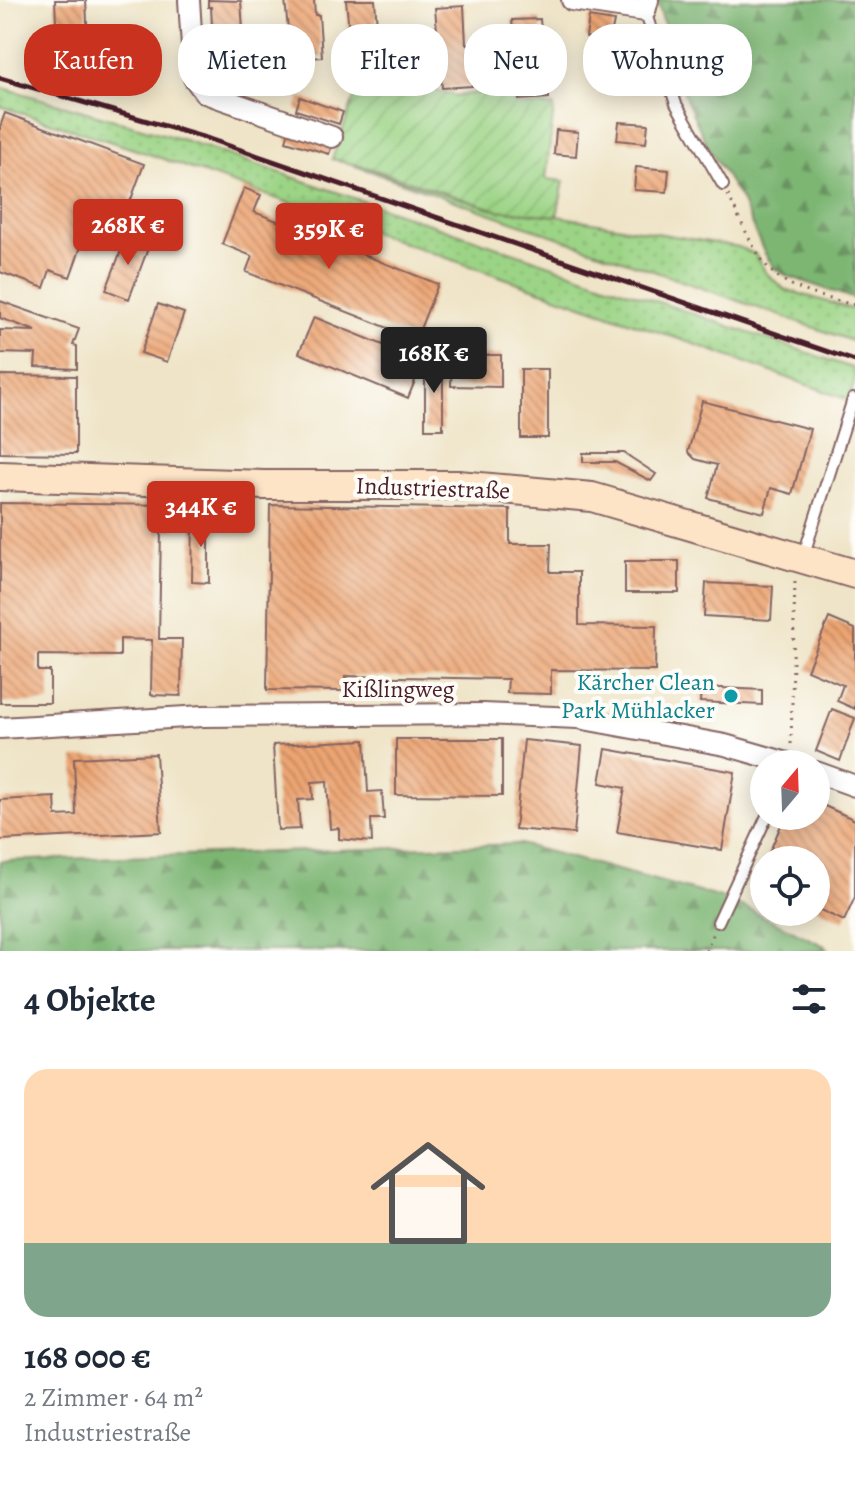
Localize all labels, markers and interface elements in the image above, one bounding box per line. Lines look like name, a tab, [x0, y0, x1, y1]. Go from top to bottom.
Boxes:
chip: Kaufen	[24, 24, 162, 96]
chip: Mieten	[178, 24, 315, 96]
chip: Filter	[331, 24, 448, 96]
chip: Neu	[464, 24, 567, 96]
chip: Wohnung	[583, 24, 752, 96]
pin: 268K €	[63, 199, 193, 267]
pin: 359K €	[264, 203, 394, 271]
text: 268K €	[91, 207, 165, 242]
text: 359K €	[294, 211, 364, 246]
pin: 168K €	[369, 327, 499, 395]
text: 168K €	[399, 335, 469, 370]
street label: Industriestraße	[355, 469, 511, 507]
pin: 344K €	[136, 481, 266, 549]
text: 344K €	[165, 489, 237, 524]
place label: Kärcher Clean Park Mühlacker	[561, 666, 715, 726]
street label: Kißlingweg	[342, 673, 454, 705]
marker: Kärcher Clean Park Mühlacker	[722, 687, 740, 705]
north arrow	[750, 750, 830, 830]
map controls	[750, 750, 830, 926]
button: locate	[750, 846, 830, 926]
text: 4 Objekte	[24, 976, 156, 1023]
icon: filters	[787, 977, 831, 1021]
icon: home	[356, 1121, 500, 1265]
text: 168 000 €	[24, 1333, 151, 1380]
text: 2 Zimmer · 64 m²	[24, 1380, 203, 1415]
text: Industriestraße	[24, 1415, 191, 1450]

